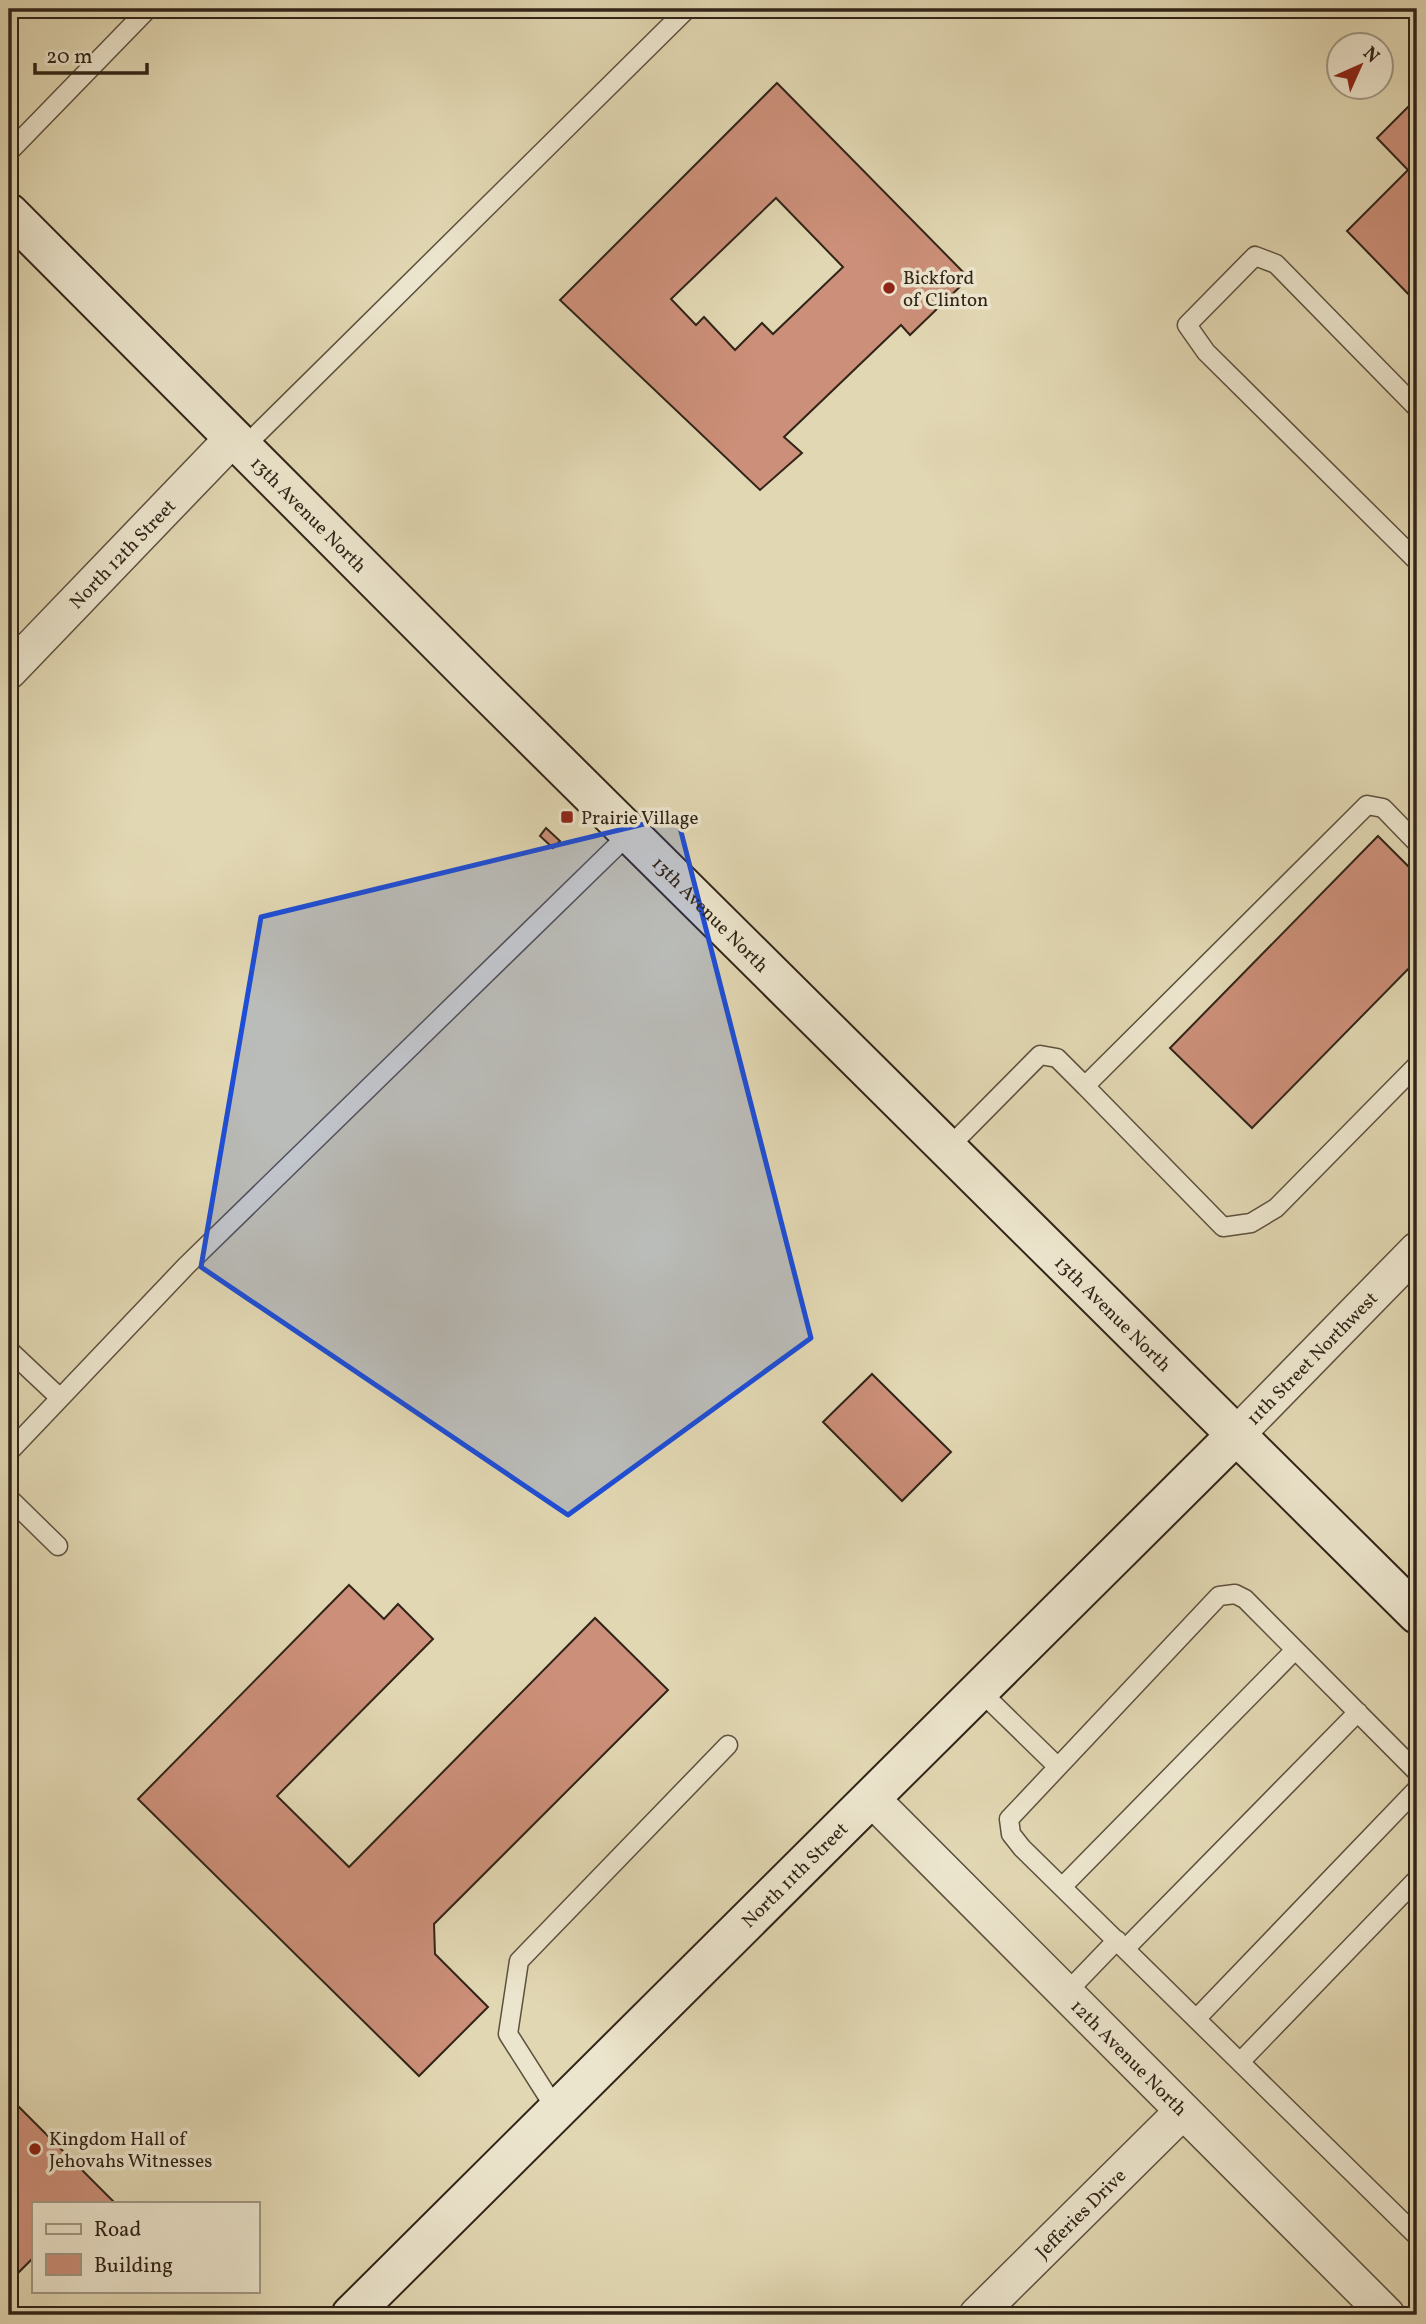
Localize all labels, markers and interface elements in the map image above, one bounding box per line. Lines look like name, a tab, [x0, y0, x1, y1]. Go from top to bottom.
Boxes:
scale bar	[35, 32, 147, 76]
north arrow	[1324, 32, 1394, 102]
text: N	[1357, 41, 1385, 70]
text: 20 m	[46, 43, 92, 72]
place label: Bickford of Clinton	[903, 266, 988, 314]
marker: Bickford of Clinton	[881, 280, 897, 296]
street label: 13th Avenue North	[244, 451, 372, 579]
street label: North 12th Street	[64, 494, 183, 616]
place label: Prairie Village	[581, 806, 698, 832]
marker: Prairie Village	[559, 809, 575, 825]
street label: 13th Avenue North	[645, 852, 774, 979]
street label: 13th Avenue North	[1048, 1251, 1176, 1378]
street label: 11th Street Northwest	[1241, 1286, 1385, 1432]
street label: North 11th Street	[737, 1817, 855, 1934]
street label: 12th Avenue North	[1064, 1994, 1192, 2123]
place label: Kingdom Hall of Jehovahs Witnesses	[49, 2127, 212, 2175]
marker: Kingdom Hall of Jehovahs Witnesses	[27, 2141, 43, 2157]
street label: Jefferies Drive	[1030, 2164, 1133, 2265]
legend	[32, 2202, 259, 2292]
text: Road	[94, 2216, 141, 2245]
text: Building	[94, 2252, 173, 2281]

